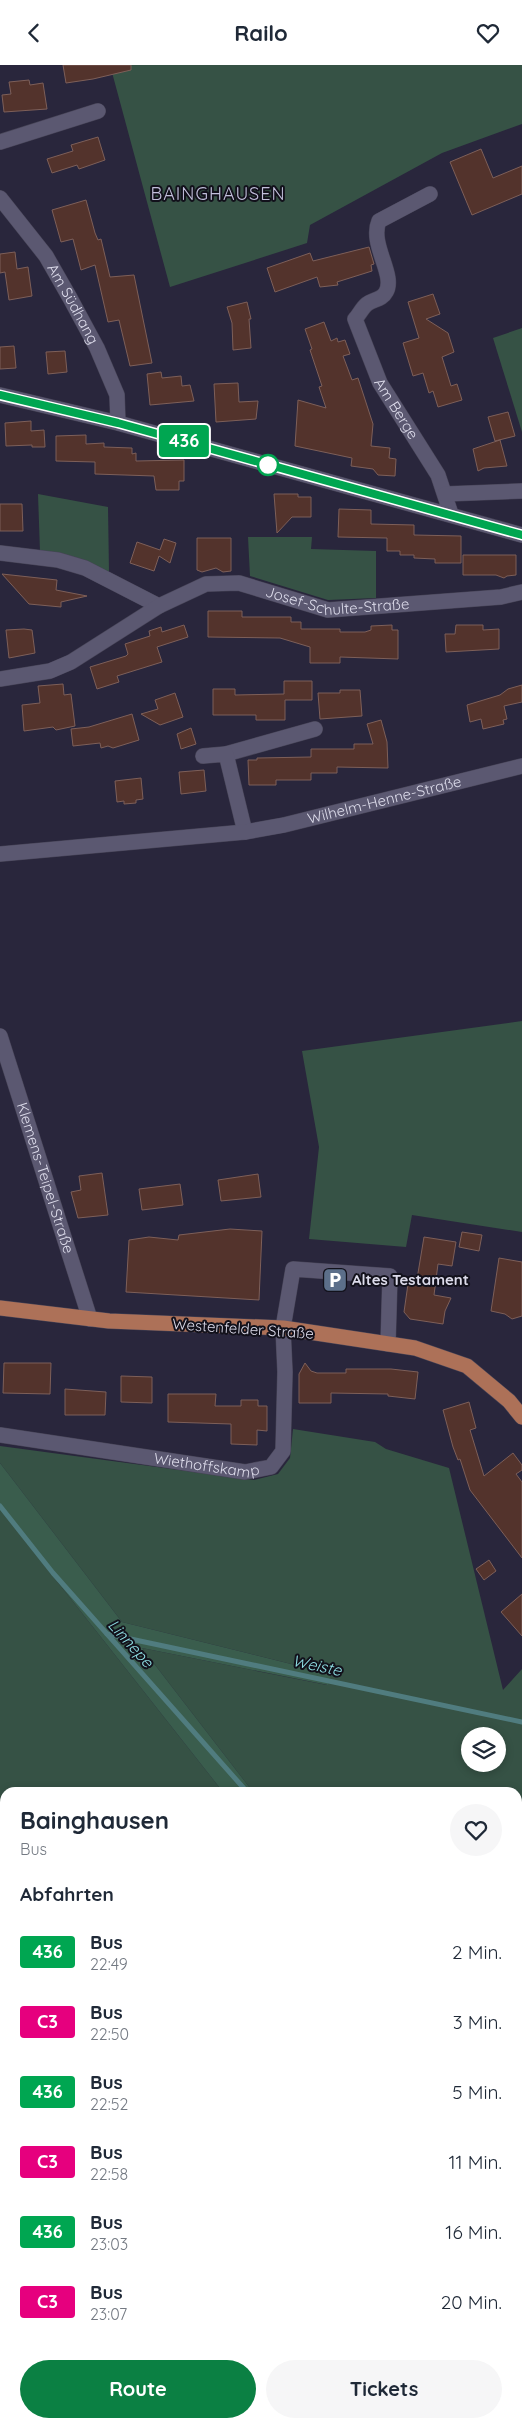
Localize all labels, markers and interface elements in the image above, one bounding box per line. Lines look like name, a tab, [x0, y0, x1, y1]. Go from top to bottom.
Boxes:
icon: back	[20, 19, 48, 47]
text: Railo	[234, 19, 288, 47]
icon: heart	[474, 19, 502, 47]
district label: BAINGHAUSEN	[150, 182, 286, 205]
street label: Am Südhang	[43, 260, 103, 347]
street label: Am Berge	[370, 374, 423, 443]
line badge: 436	[155, 425, 213, 457]
text: 436	[169, 429, 199, 452]
unlabelled marker	[257, 454, 279, 476]
street label: Josef-Schulte-Straße	[263, 582, 410, 619]
street label: Wilhelm-Henne-Straße	[305, 771, 463, 828]
street label: Klemens-Teipel-Straße	[13, 1100, 79, 1256]
parking icon: Altes Testament	[322, 1267, 348, 1293]
place label: Altes Testament	[352, 1270, 469, 1289]
street label: Westenfelder Straße	[172, 1314, 314, 1343]
street label: Wiethoffskamp	[153, 1448, 261, 1482]
water label: Linnepe	[104, 1615, 159, 1672]
water label: Weiste	[291, 1650, 344, 1680]
map controls	[461, 1727, 506, 1772]
button: layers	[461, 1727, 506, 1772]
button: heart	[450, 1804, 502, 1856]
text: Bainghausen	[20, 1805, 169, 1835]
text: Bus	[20, 1839, 47, 1859]
text: Abfahrten	[20, 1882, 114, 1906]
text: Bus	[90, 1930, 123, 1954]
text: 436	[32, 1940, 63, 1963]
text: 2 Min.	[452, 1940, 502, 1964]
text: 22:49	[90, 1954, 128, 1974]
text: Bus	[90, 2000, 123, 2024]
text: C3	[37, 2010, 58, 2033]
text: 3 Min.	[453, 2010, 502, 2034]
text: 22:50	[90, 2024, 129, 2044]
text: Bus	[90, 2070, 123, 2094]
text: 436	[32, 2080, 63, 2103]
text: 5 Min.	[452, 2080, 502, 2104]
text: 22:52	[90, 2094, 128, 2114]
text: Bus	[90, 2140, 123, 2164]
text: C3	[37, 2150, 58, 2173]
text: 11 Min.	[449, 2150, 502, 2174]
text: 22:58	[90, 2164, 128, 2184]
text: Bus	[90, 2210, 123, 2234]
text: 436	[32, 2220, 63, 2243]
text: 16 Min.	[445, 2220, 502, 2244]
text: 23:03	[90, 2234, 128, 2254]
text: Bus	[90, 2280, 123, 2304]
text: C3	[37, 2290, 58, 2313]
text: 20 Min.	[441, 2290, 502, 2314]
text: 23:07	[90, 2304, 127, 2324]
button: Route	[20, 2360, 256, 2418]
button: Tickets	[266, 2360, 502, 2418]

